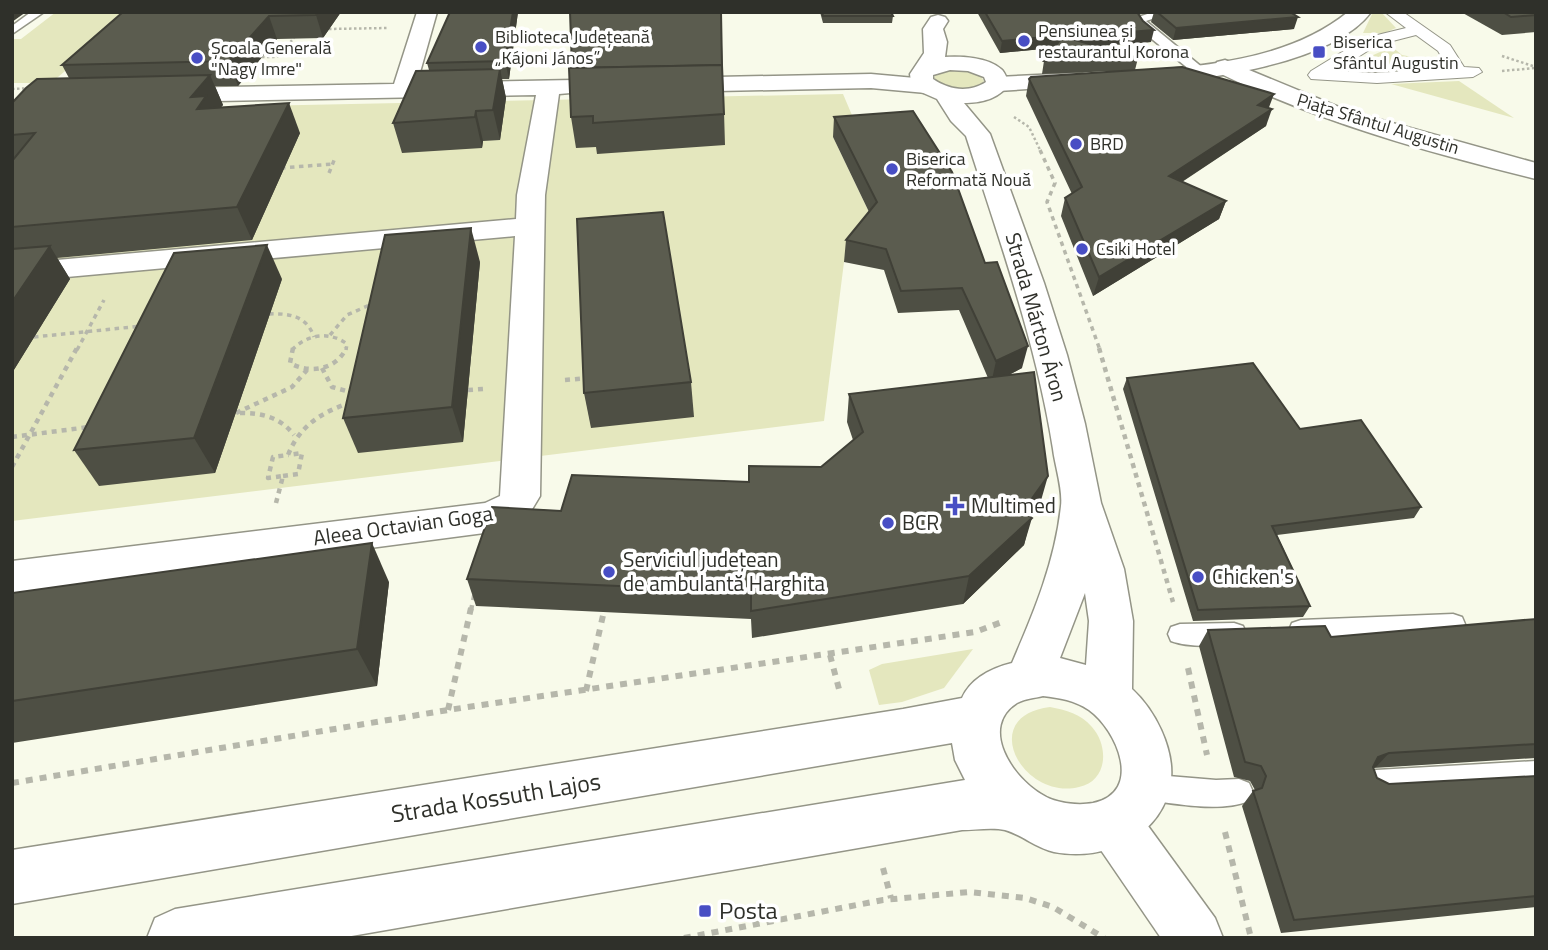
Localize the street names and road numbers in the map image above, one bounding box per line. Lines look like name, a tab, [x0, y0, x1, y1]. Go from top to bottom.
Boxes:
street label: Piața Sfântul Augustin	[1294, 86, 1463, 161]
street label: Strada Márton Áron	[998, 229, 1076, 405]
street label: Aleea Octavian Goga	[311, 497, 495, 553]
street label: Strada Kossuth Lajos	[388, 763, 603, 831]

